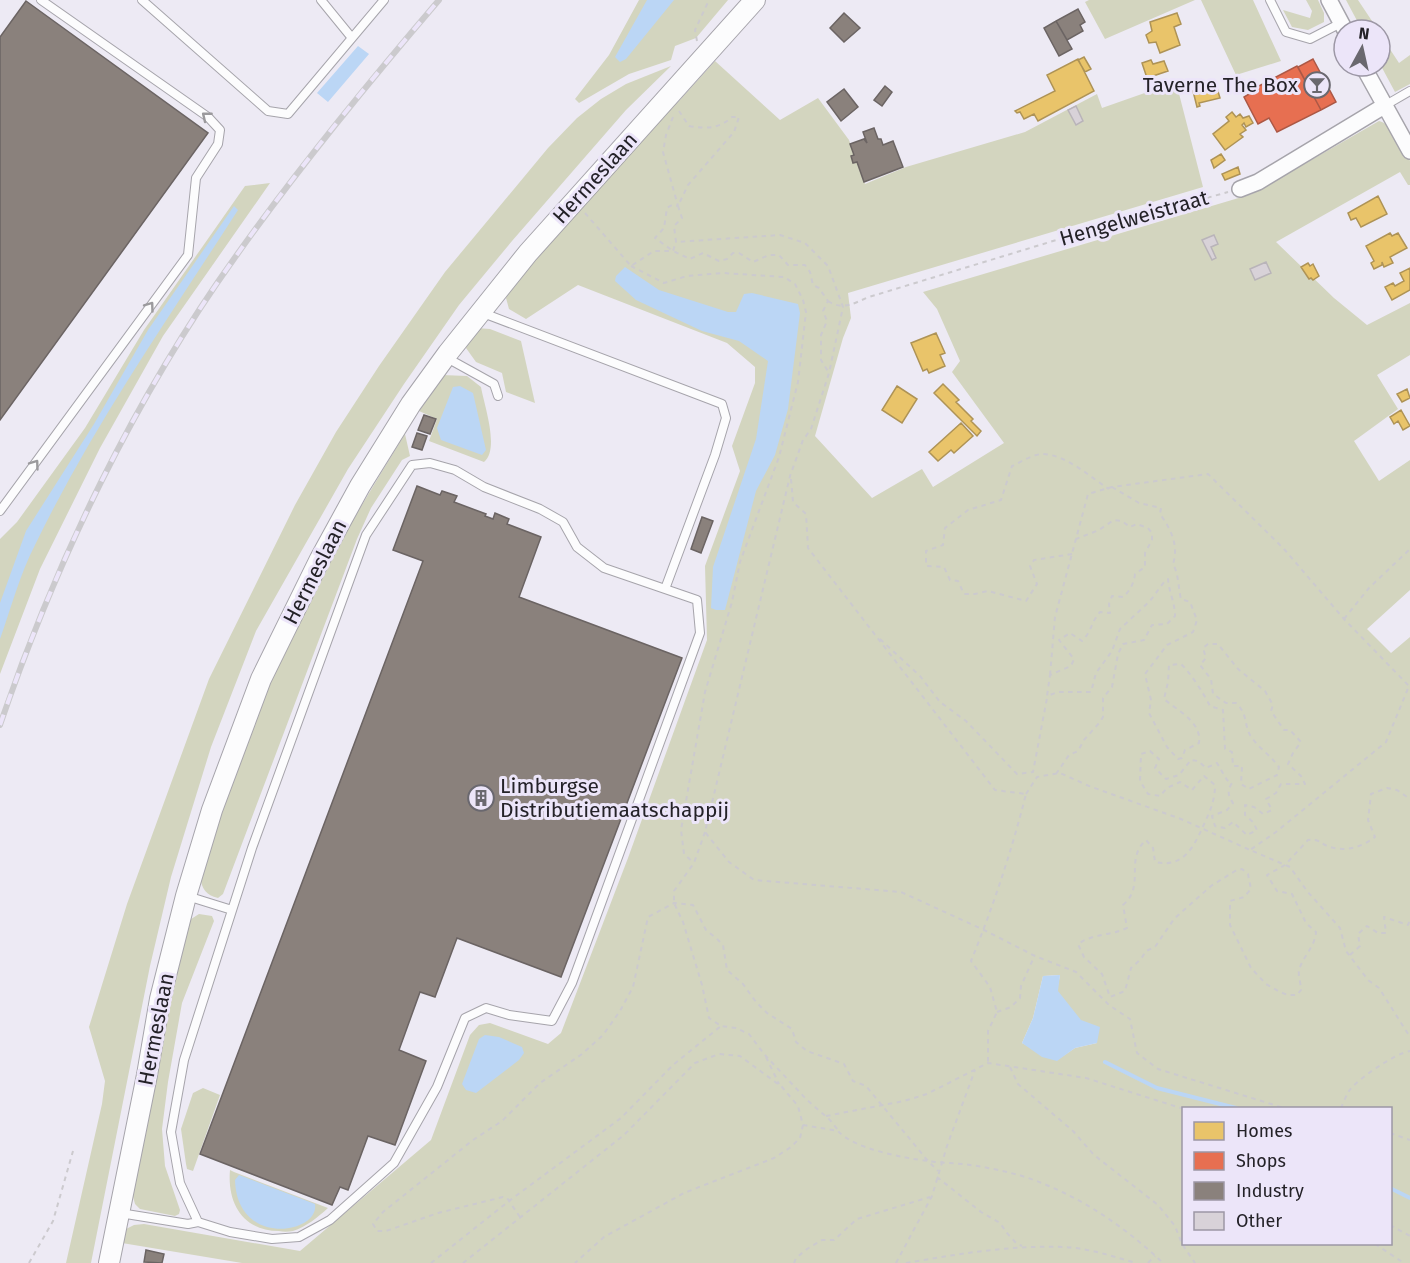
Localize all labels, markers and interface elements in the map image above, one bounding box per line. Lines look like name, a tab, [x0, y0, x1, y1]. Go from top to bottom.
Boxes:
north arrow	[1332, 18, 1392, 78]
text: N	[1357, 23, 1371, 44]
bar icon: Taverne The Box	[1302, 70, 1332, 100]
place label: Taverne The Box	[1143, 72, 1299, 98]
one-way arrow	[202, 113, 213, 124]
street label: Hermeslaan	[547, 127, 643, 229]
street label: Hengelweistraat	[1057, 184, 1212, 252]
one-way arrow	[143, 302, 154, 313]
one-way arrow	[27, 459, 38, 470]
street label: Hermeslaan	[277, 515, 353, 629]
place label: Limburgse Distributiemaatschappij	[500, 773, 729, 823]
building icon: Limburgse Distributiemaatschappij	[466, 783, 496, 813]
street label: Hermeslaan	[132, 970, 180, 1088]
legend	[1182, 1107, 1392, 1245]
text: Homes	[1236, 1120, 1292, 1142]
text: Shops	[1236, 1150, 1286, 1172]
text: Industry	[1236, 1180, 1304, 1202]
text: Other	[1236, 1210, 1282, 1232]

